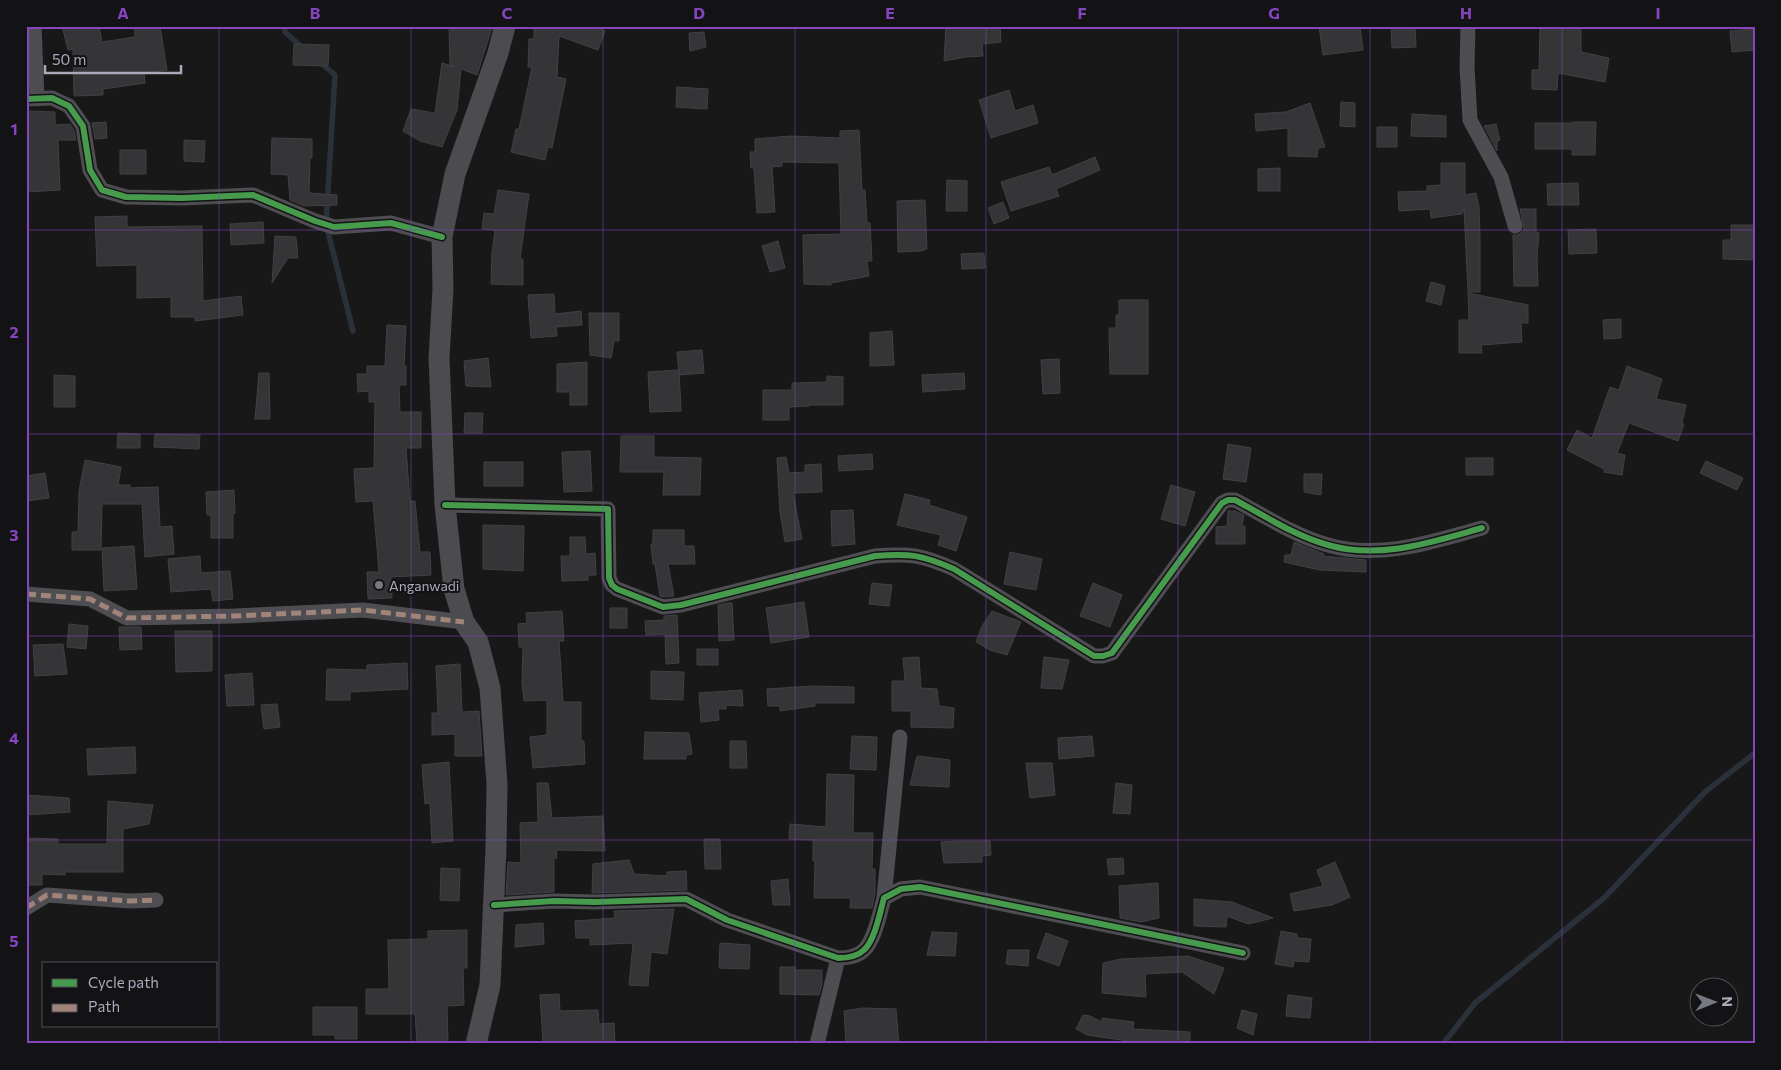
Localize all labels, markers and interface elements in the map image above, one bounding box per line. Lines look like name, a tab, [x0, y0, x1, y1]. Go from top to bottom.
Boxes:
text: A	[117, 3, 129, 22]
text: B	[310, 3, 321, 22]
text: C	[502, 3, 513, 22]
text: D	[693, 3, 705, 22]
text: E	[885, 3, 895, 22]
text: F	[1077, 3, 1087, 22]
text: G	[1268, 3, 1280, 22]
text: H	[1460, 3, 1472, 22]
text: I	[1655, 3, 1661, 22]
scale bar	[45, 42, 181, 74]
text: 50 m	[52, 50, 86, 68]
text: 1	[10, 119, 18, 138]
text: 2	[9, 322, 19, 341]
text: 3	[9, 525, 19, 544]
place label: Anganwadi	[389, 577, 459, 594]
marker: Anganwadi	[373, 579, 385, 591]
text: 4	[9, 728, 19, 747]
text: 5	[9, 931, 19, 950]
legend	[42, 962, 218, 1028]
text: Cycle path	[88, 973, 159, 991]
north arrow	[1688, 978, 1738, 1028]
text: N	[1719, 996, 1736, 1007]
text: Path	[88, 997, 120, 1015]

